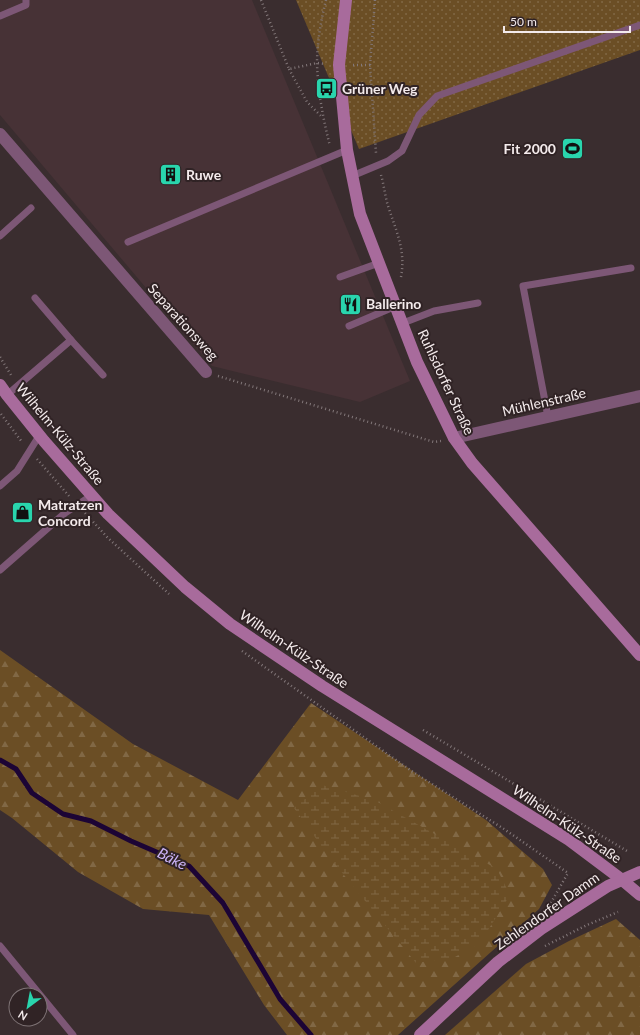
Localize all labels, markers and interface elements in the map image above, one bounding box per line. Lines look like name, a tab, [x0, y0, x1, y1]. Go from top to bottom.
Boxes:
scale bar	[504, 8, 630, 34]
text: 50 m	[510, 14, 537, 29]
bus stop icon: Grüner Weg	[314, 76, 340, 102]
place label: Grüner Weg	[342, 80, 418, 97]
sports icon: Fit 2000	[559, 136, 585, 162]
place label: Fit 2000	[503, 140, 556, 157]
building icon: Ruwe	[158, 162, 184, 188]
place label: Ruwe	[186, 166, 222, 183]
street label: Separationsweg	[144, 280, 222, 364]
restaurant icon: Ballerino	[338, 291, 364, 317]
place label: Ballerino	[366, 295, 421, 312]
street label: Ruhlsdorfer Straße	[415, 326, 478, 437]
street label: Wilhelm-Külz-Straße	[13, 379, 108, 488]
street label: Mühlenstraße	[500, 384, 587, 419]
place label: Matratzen Concord	[38, 496, 102, 529]
shop icon: Matratzen Concord	[9, 500, 35, 526]
street label: Wilhelm-Külz-Straße	[237, 606, 352, 691]
street label: Wilhelm-Külz-Straße	[510, 781, 625, 866]
water label: Bäke	[155, 843, 190, 873]
street label: Zehlendorfer Damm	[491, 868, 602, 953]
north arrow	[8, 987, 48, 1027]
text: N	[15, 1008, 29, 1024]

